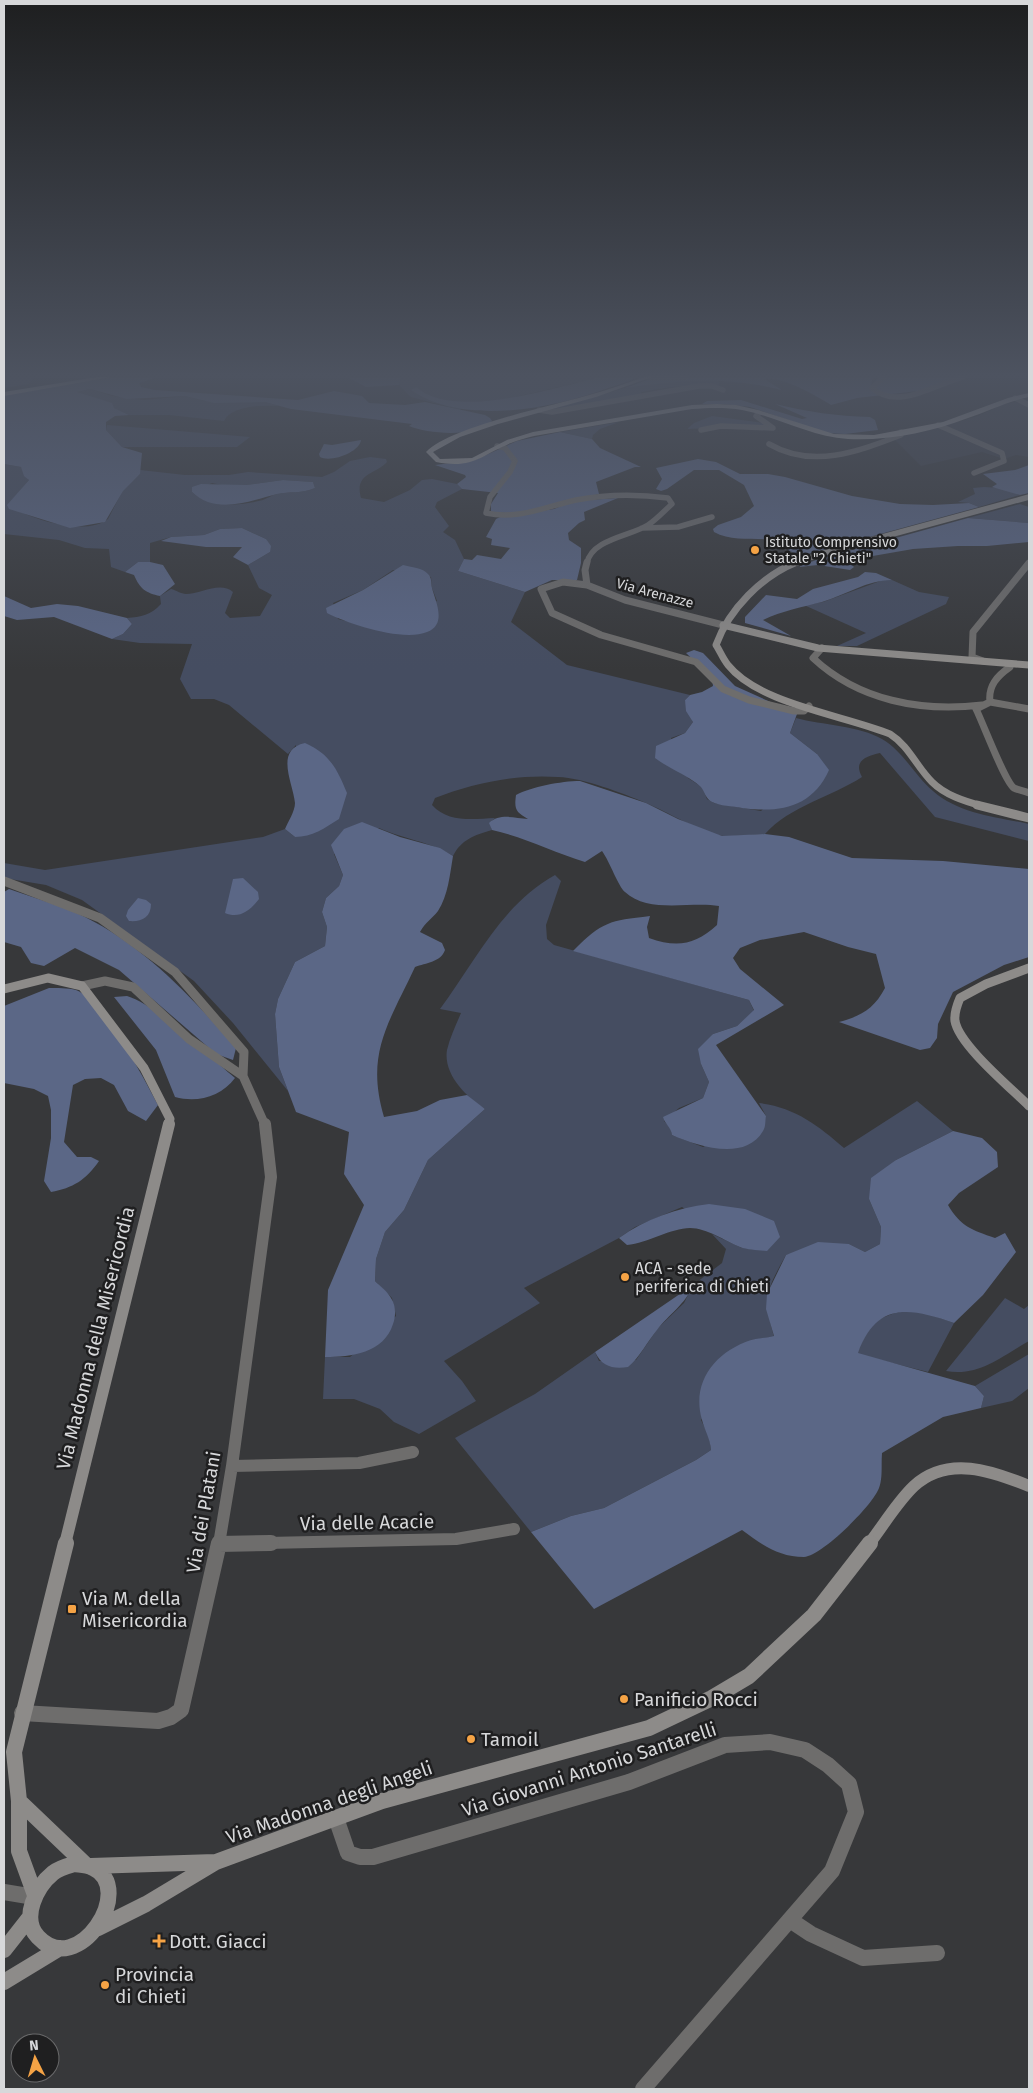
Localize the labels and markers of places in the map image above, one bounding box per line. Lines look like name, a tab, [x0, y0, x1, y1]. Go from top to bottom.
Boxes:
place label: Istituto Comprensivo Statale "2 Chieti"	[765, 534, 897, 567]
marker: Istituto Comprensivo Statale "2 Chieti"	[749, 544, 761, 556]
place label: ACA - sede periferica di Chieti	[635, 1259, 769, 1296]
marker: ACA - sede periferica di Chieti	[619, 1271, 631, 1283]
place label: Via M. della Misericordia	[82, 1587, 188, 1632]
marker: Via M. della Misericordia	[66, 1603, 78, 1615]
place label: Panificio Rocci	[634, 1688, 758, 1711]
marker: Panificio Rocci	[618, 1693, 630, 1705]
place label: Tamoil	[481, 1728, 539, 1751]
marker: Tamoil	[465, 1733, 477, 1745]
place label: Dott. Giacci	[169, 1930, 267, 1953]
marker: Dott. Giacci	[153, 1935, 165, 1947]
place label: Provincia di Chieti	[115, 1963, 194, 2008]
marker: Provincia di Chieti	[99, 1979, 111, 1991]

